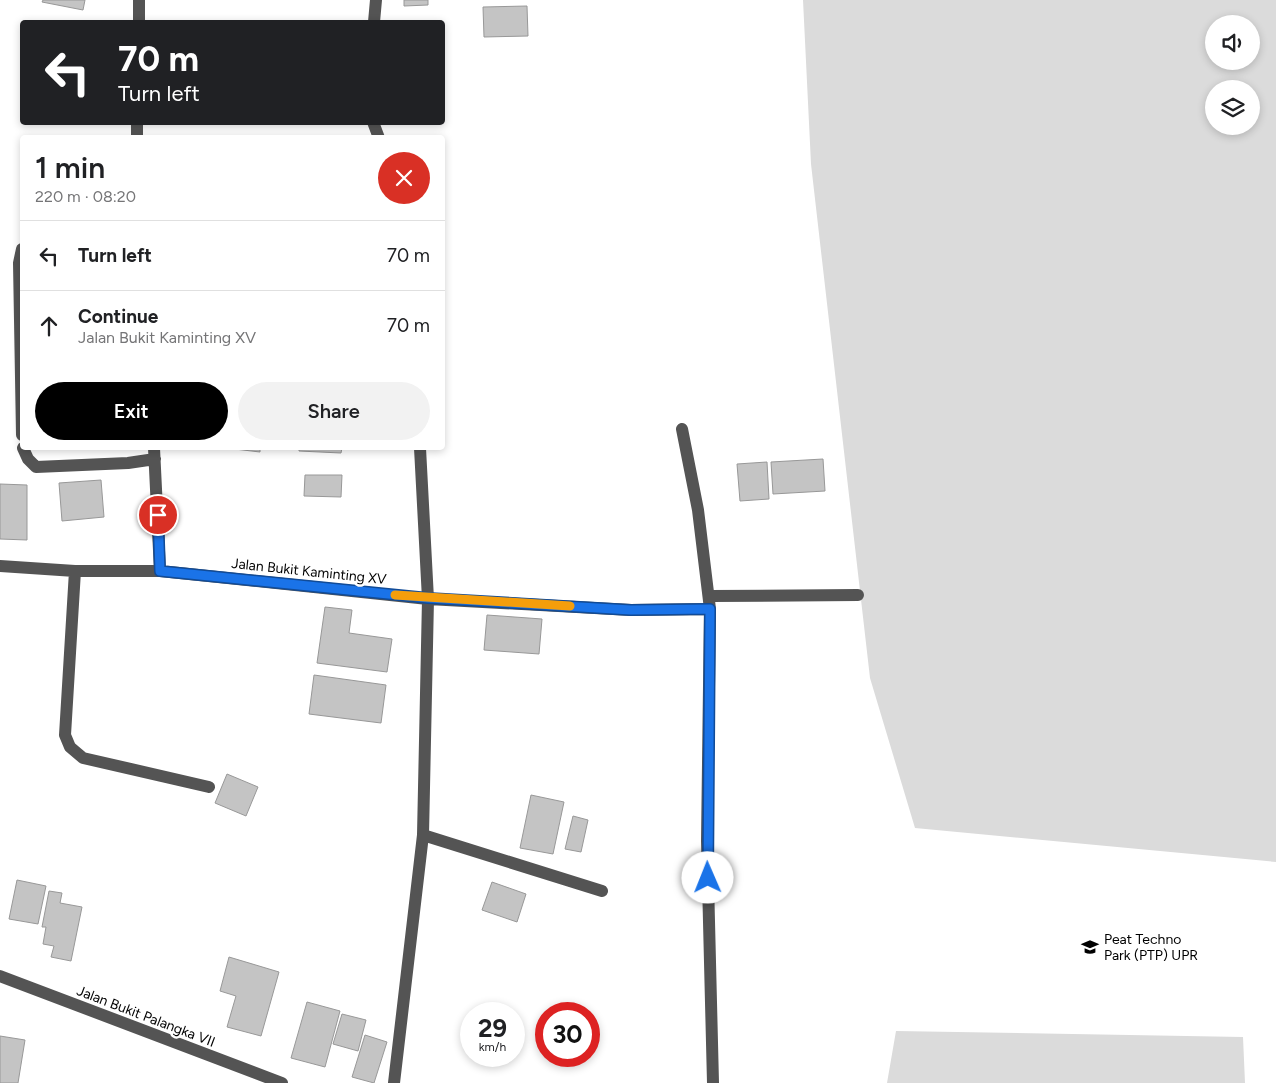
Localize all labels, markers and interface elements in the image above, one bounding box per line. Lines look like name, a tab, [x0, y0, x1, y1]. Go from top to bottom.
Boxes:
map controls	[1205, 15, 1260, 135]
button: sound	[1205, 15, 1260, 70]
text: 70 m	[118, 38, 199, 80]
icon: left	[35, 40, 100, 105]
text: Turn left	[118, 80, 200, 107]
button: layers	[1205, 80, 1260, 135]
text: 1 min	[35, 149, 105, 186]
button: close	[378, 152, 430, 204]
text: 220 m · 08:20	[35, 187, 136, 206]
icon: left	[35, 242, 63, 270]
text: Turn left	[78, 244, 152, 267]
text: 70 m	[387, 244, 430, 267]
text: Continue	[78, 305, 158, 328]
icon: ahead	[35, 312, 63, 340]
text: 70 m	[387, 314, 430, 337]
text: Jalan Bukit Kaminting XV	[78, 328, 256, 347]
button: Exit	[35, 382, 228, 440]
button: Share	[238, 382, 430, 440]
pin	[137, 494, 179, 536]
icon: arrive	[144, 501, 172, 529]
street label: Jalan Bukit Kaminting XV	[231, 555, 388, 588]
position arrow	[681, 851, 733, 903]
place label: Peat Techno Park (PTP) UPR	[1104, 931, 1198, 964]
school or university icon: Peat Techno Park (PTP) UPR	[1080, 937, 1100, 957]
street label: Jalan Bukit Palangka VII	[74, 982, 217, 1051]
speed limit sign: 30	[535, 1002, 600, 1067]
text: 29	[478, 1013, 507, 1043]
text: km/h	[479, 1040, 506, 1054]

